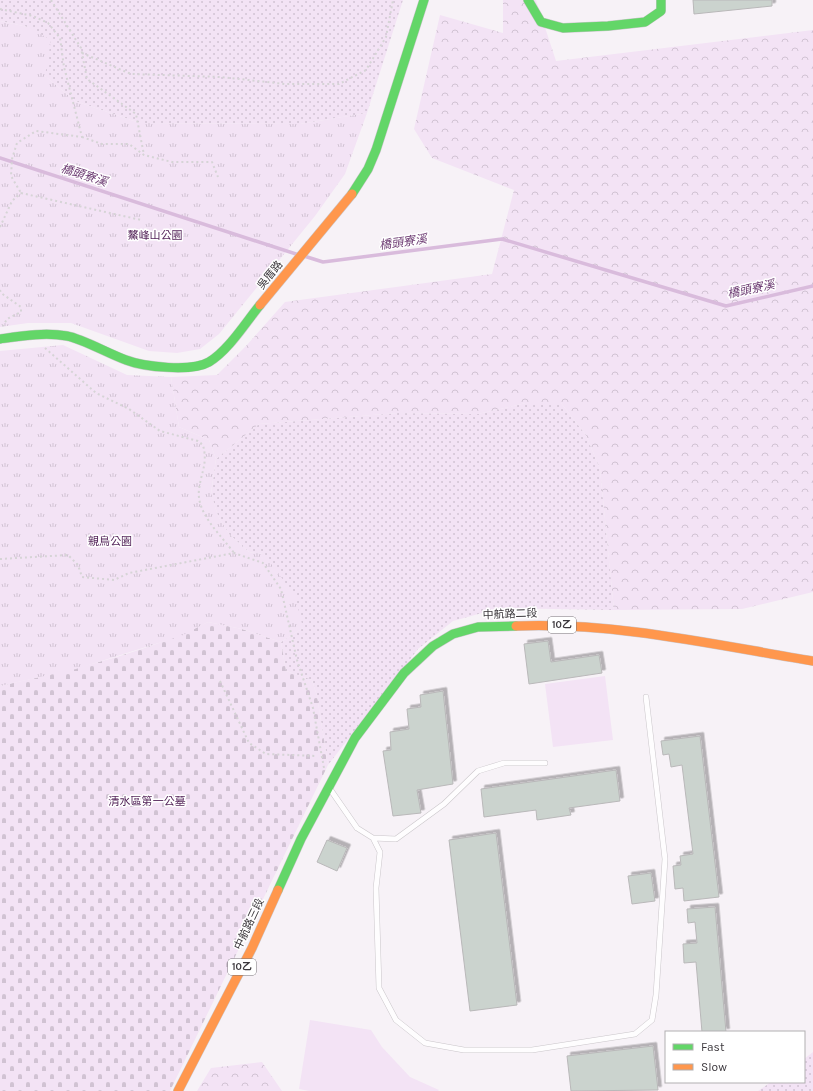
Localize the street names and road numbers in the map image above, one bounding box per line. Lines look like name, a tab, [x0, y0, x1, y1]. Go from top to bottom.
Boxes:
street label: 吳厝路	[255, 258, 285, 292]
street label: 中航路二段	[482, 607, 538, 621]
road number: 10乙	[548, 617, 576, 633]
street label: 中航路三段	[231, 896, 267, 952]
road number: 10乙	[228, 959, 256, 975]

